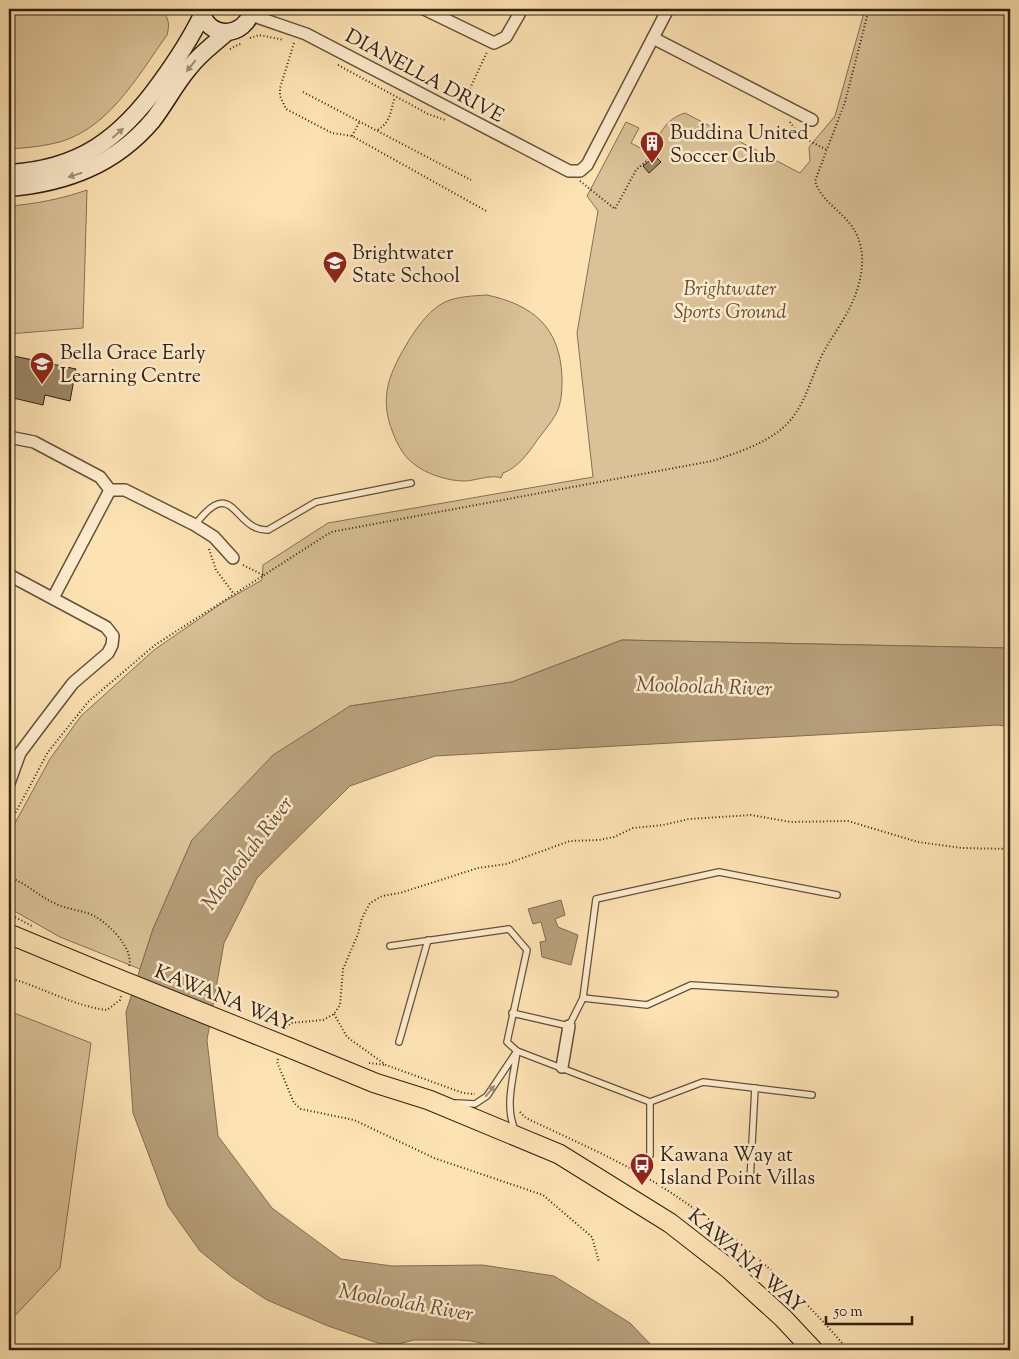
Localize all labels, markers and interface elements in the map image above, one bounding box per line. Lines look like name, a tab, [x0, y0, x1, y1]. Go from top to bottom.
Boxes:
street label: DIANELLA DRIVE	[339, 23, 508, 131]
one-way arrow	[186, 60, 197, 73]
place label: Buddina United Soccer Club	[670, 120, 809, 172]
one-way arrow	[111, 127, 124, 138]
building icon: Buddina United Soccer Club	[639, 130, 665, 164]
one-way arrow	[67, 172, 82, 180]
place label: Brightwater State School	[352, 240, 460, 292]
school or university icon: Brightwater State School	[322, 250, 348, 284]
park label: Brightwater Sports Ground	[674, 276, 786, 328]
place label: Bella Grace Early Learning Centre	[60, 340, 206, 392]
school or university icon: Bella Grace Early Learning Centre	[29, 351, 55, 385]
water label: Mooloolah River	[635, 671, 773, 705]
water label: Mooloolah River	[196, 790, 302, 918]
street label: KAWANA WAY	[150, 958, 297, 1040]
one-way arrow	[484, 1085, 495, 1098]
place label: Kawana Way at Island Point Villas	[660, 1142, 815, 1194]
bus stop icon: Kawana Way at Island Point Villas	[629, 1152, 655, 1186]
street label: KAWANA WAY	[680, 1203, 810, 1321]
water label: Mooloolah River	[336, 1277, 476, 1331]
scale bar	[826, 1294, 913, 1326]
text: 50 m	[833, 1302, 863, 1323]

